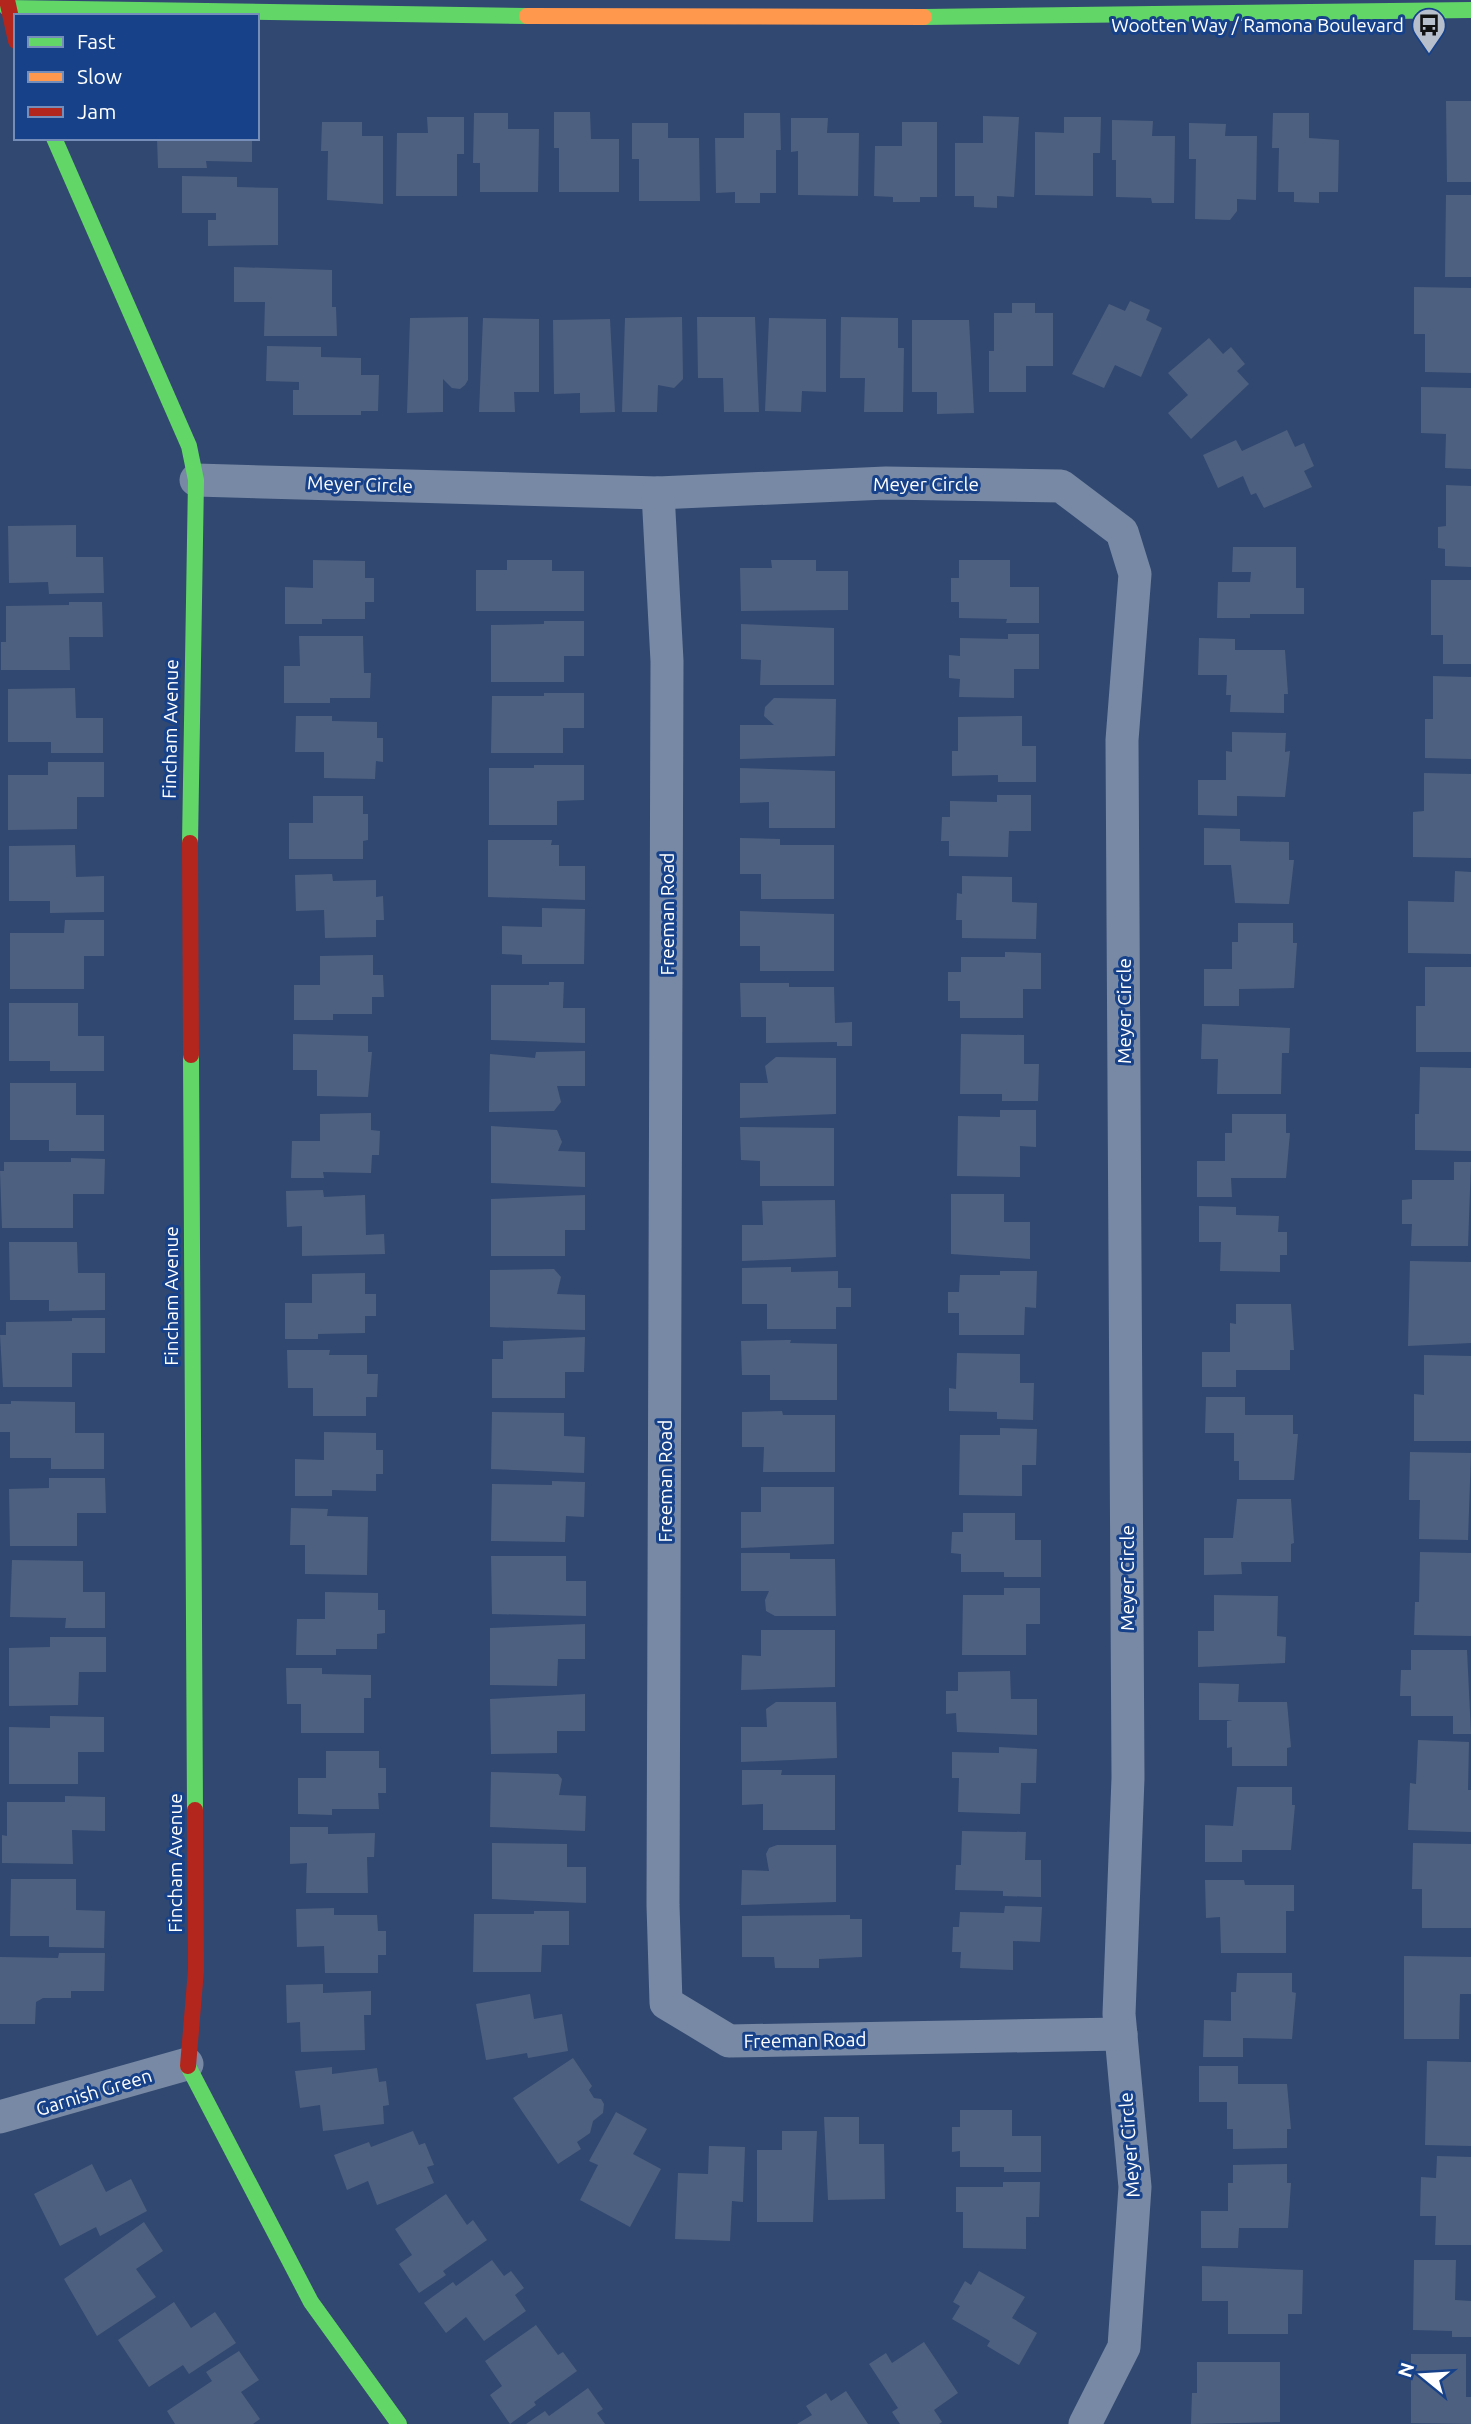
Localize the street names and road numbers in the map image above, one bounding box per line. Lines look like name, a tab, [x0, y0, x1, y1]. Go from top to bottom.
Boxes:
street label: Meyer Circle	[307, 471, 413, 497]
street label: Meyer Circle	[873, 473, 979, 495]
street label: Fincham Avenue	[158, 659, 182, 799]
street label: Freeman Road	[656, 853, 678, 976]
street label: Meyer Circle	[1113, 958, 1135, 1064]
street label: Fincham Avenue	[160, 1226, 182, 1366]
street label: Freeman Road	[654, 1420, 676, 1543]
street label: Meyer Circle	[1116, 1525, 1138, 1631]
street label: Fincham Avenue	[164, 1793, 186, 1933]
street label: Freeman Road	[743, 2028, 867, 2052]
street label: Garnish Green	[33, 2064, 155, 2120]
street label: Meyer Circle	[1114, 2091, 1144, 2199]

